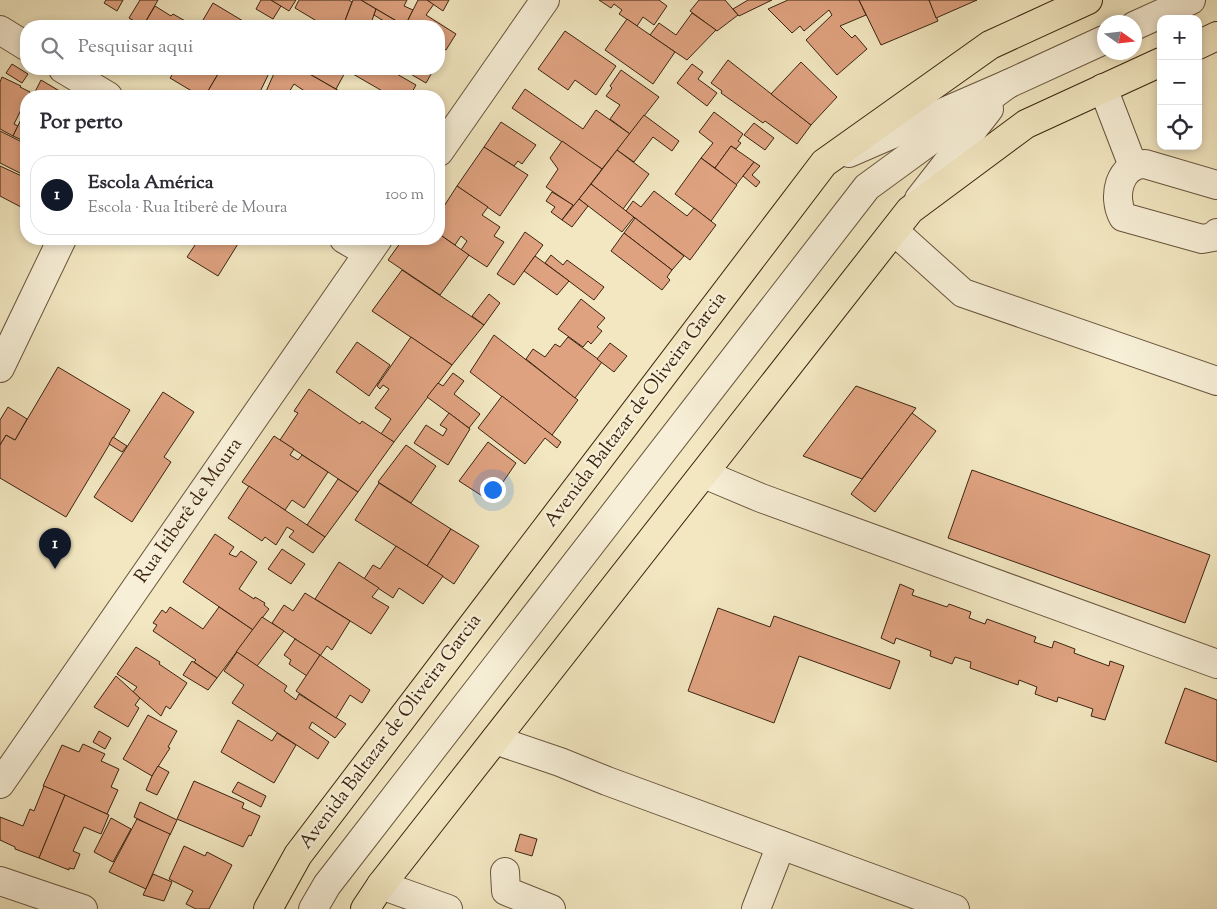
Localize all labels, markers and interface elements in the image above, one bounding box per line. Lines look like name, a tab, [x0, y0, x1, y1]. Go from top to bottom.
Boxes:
north arrow	[1097, 15, 1142, 60]
map controls	[1157, 15, 1202, 150]
button: +	[1157, 15, 1202, 60]
search box	[20, 20, 445, 75]
icon: search	[38, 34, 66, 62]
text: Pesquisar aqui	[78, 34, 193, 61]
button: −	[1157, 60, 1202, 105]
button: locate	[1157, 105, 1202, 150]
text: Por perto	[40, 108, 123, 138]
text: Escola América	[88, 170, 214, 197]
text: 1	[54, 184, 60, 207]
text: 100 m	[385, 184, 424, 207]
text: Escola · Rua Itiberê de Moura	[88, 197, 287, 220]
street label: Avenida Baltazar de Oliveira Garcia	[538, 287, 734, 533]
street label: Rua Itiberê de Moura	[129, 433, 249, 589]
your location	[480, 477, 506, 503]
pin: 1	[39, 528, 71, 569]
street label: Avenida Baltazar de Oliveira Garcia	[293, 609, 489, 855]

